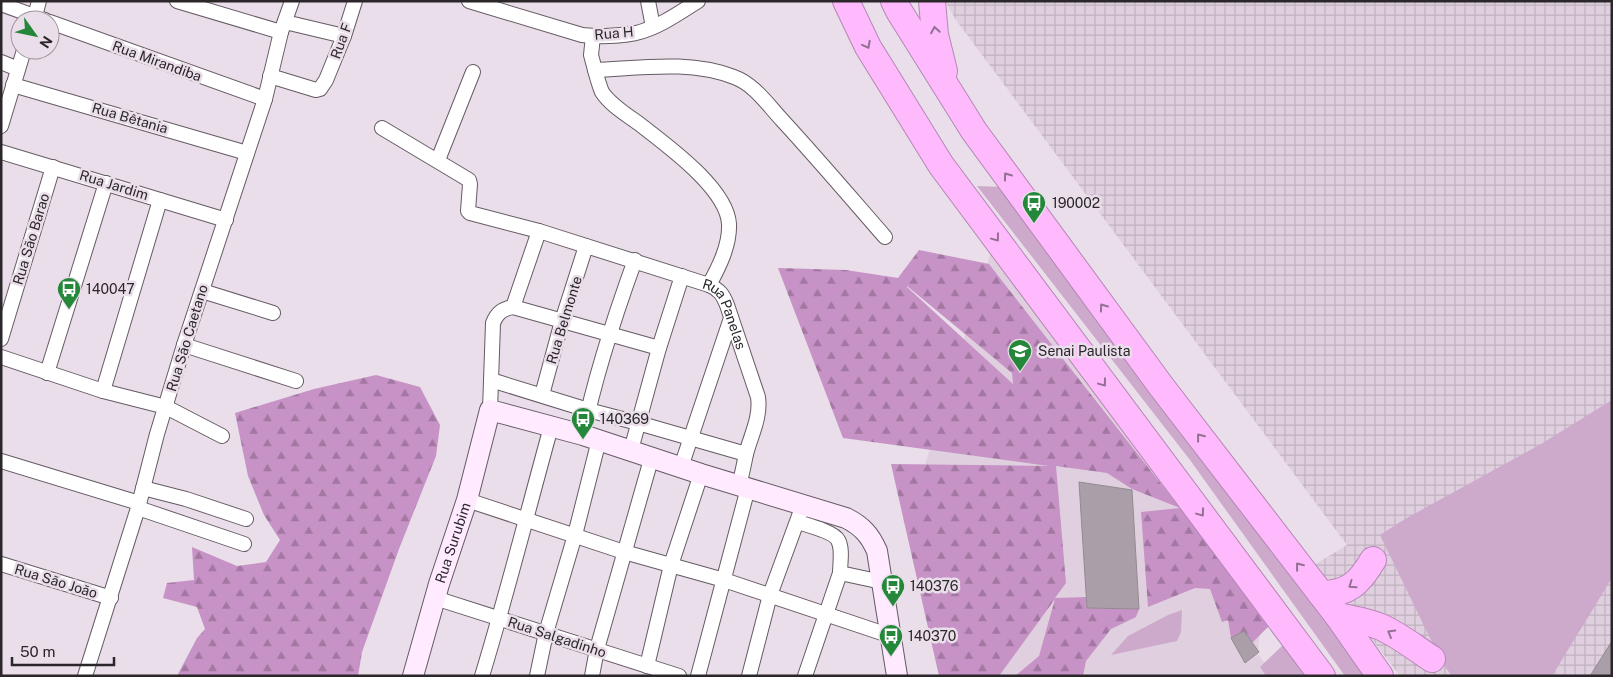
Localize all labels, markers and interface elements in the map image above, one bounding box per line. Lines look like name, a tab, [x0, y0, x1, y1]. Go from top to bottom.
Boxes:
north arrow	[10, 10, 60, 60]
street label: Rua F	[327, 21, 355, 61]
street label: Rua H	[594, 23, 634, 43]
one-way arrow	[930, 26, 941, 34]
text: N	[36, 33, 56, 51]
street label: Rua Mirandiba	[110, 37, 204, 85]
one-way arrow	[861, 40, 871, 49]
street label: Rua Bêtania	[90, 100, 170, 136]
street label: Rua Jardim	[78, 167, 150, 203]
one-way arrow	[1004, 172, 1013, 182]
bus stop icon: 190002	[1021, 190, 1047, 224]
street label: Rua São Barao	[9, 191, 53, 287]
place label: 190002	[1052, 195, 1100, 211]
one-way arrow	[990, 232, 999, 242]
street label: Rua Belmonte	[543, 274, 585, 366]
bus stop icon: 140047	[56, 276, 82, 310]
street label: Rua Panelas	[701, 276, 749, 351]
place label: 140047	[86, 281, 135, 297]
street label: Rua São Caetano	[163, 283, 211, 393]
one-way arrow	[1100, 303, 1109, 313]
school or university icon: Senai Paulista	[1007, 338, 1033, 372]
place label: Senai Paulista	[1038, 343, 1130, 359]
one-way arrow	[1098, 377, 1106, 386]
bus stop icon: 140369	[570, 406, 596, 440]
place label: 140369	[600, 411, 649, 427]
one-way arrow	[1197, 433, 1206, 443]
street label: Rua Surubim	[432, 500, 474, 585]
one-way arrow	[1195, 507, 1203, 516]
street label: Rua São João	[13, 561, 99, 601]
one-way arrow	[1297, 563, 1305, 572]
bus stop icon: 140376	[880, 573, 906, 607]
place label: 140376	[910, 578, 959, 594]
one-way arrow	[1348, 579, 1358, 588]
street label: Rua Salgadinho	[506, 614, 608, 660]
bus stop icon: 140370	[878, 623, 904, 657]
place label: 140370	[908, 628, 956, 644]
one-way arrow	[1387, 629, 1396, 639]
scale bar	[12, 634, 115, 666]
text: 50 m	[20, 643, 55, 660]

